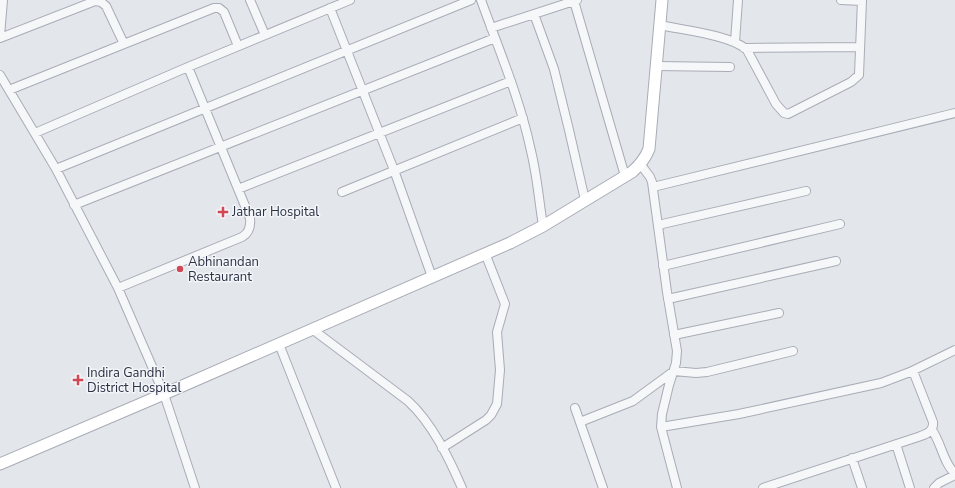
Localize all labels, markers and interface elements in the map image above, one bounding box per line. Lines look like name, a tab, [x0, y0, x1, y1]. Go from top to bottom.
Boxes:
place label: Jathar Hospital	[231, 203, 319, 221]
marker: Jathar Hospital	[217, 206, 229, 218]
place label: Abhinandan Restaurant	[188, 253, 259, 286]
marker: Abhinandan Restaurant	[175, 264, 185, 274]
place label: Indira Gandhi District Hospital	[87, 364, 181, 397]
marker: Indira Gandhi District Hospital	[72, 374, 84, 386]

